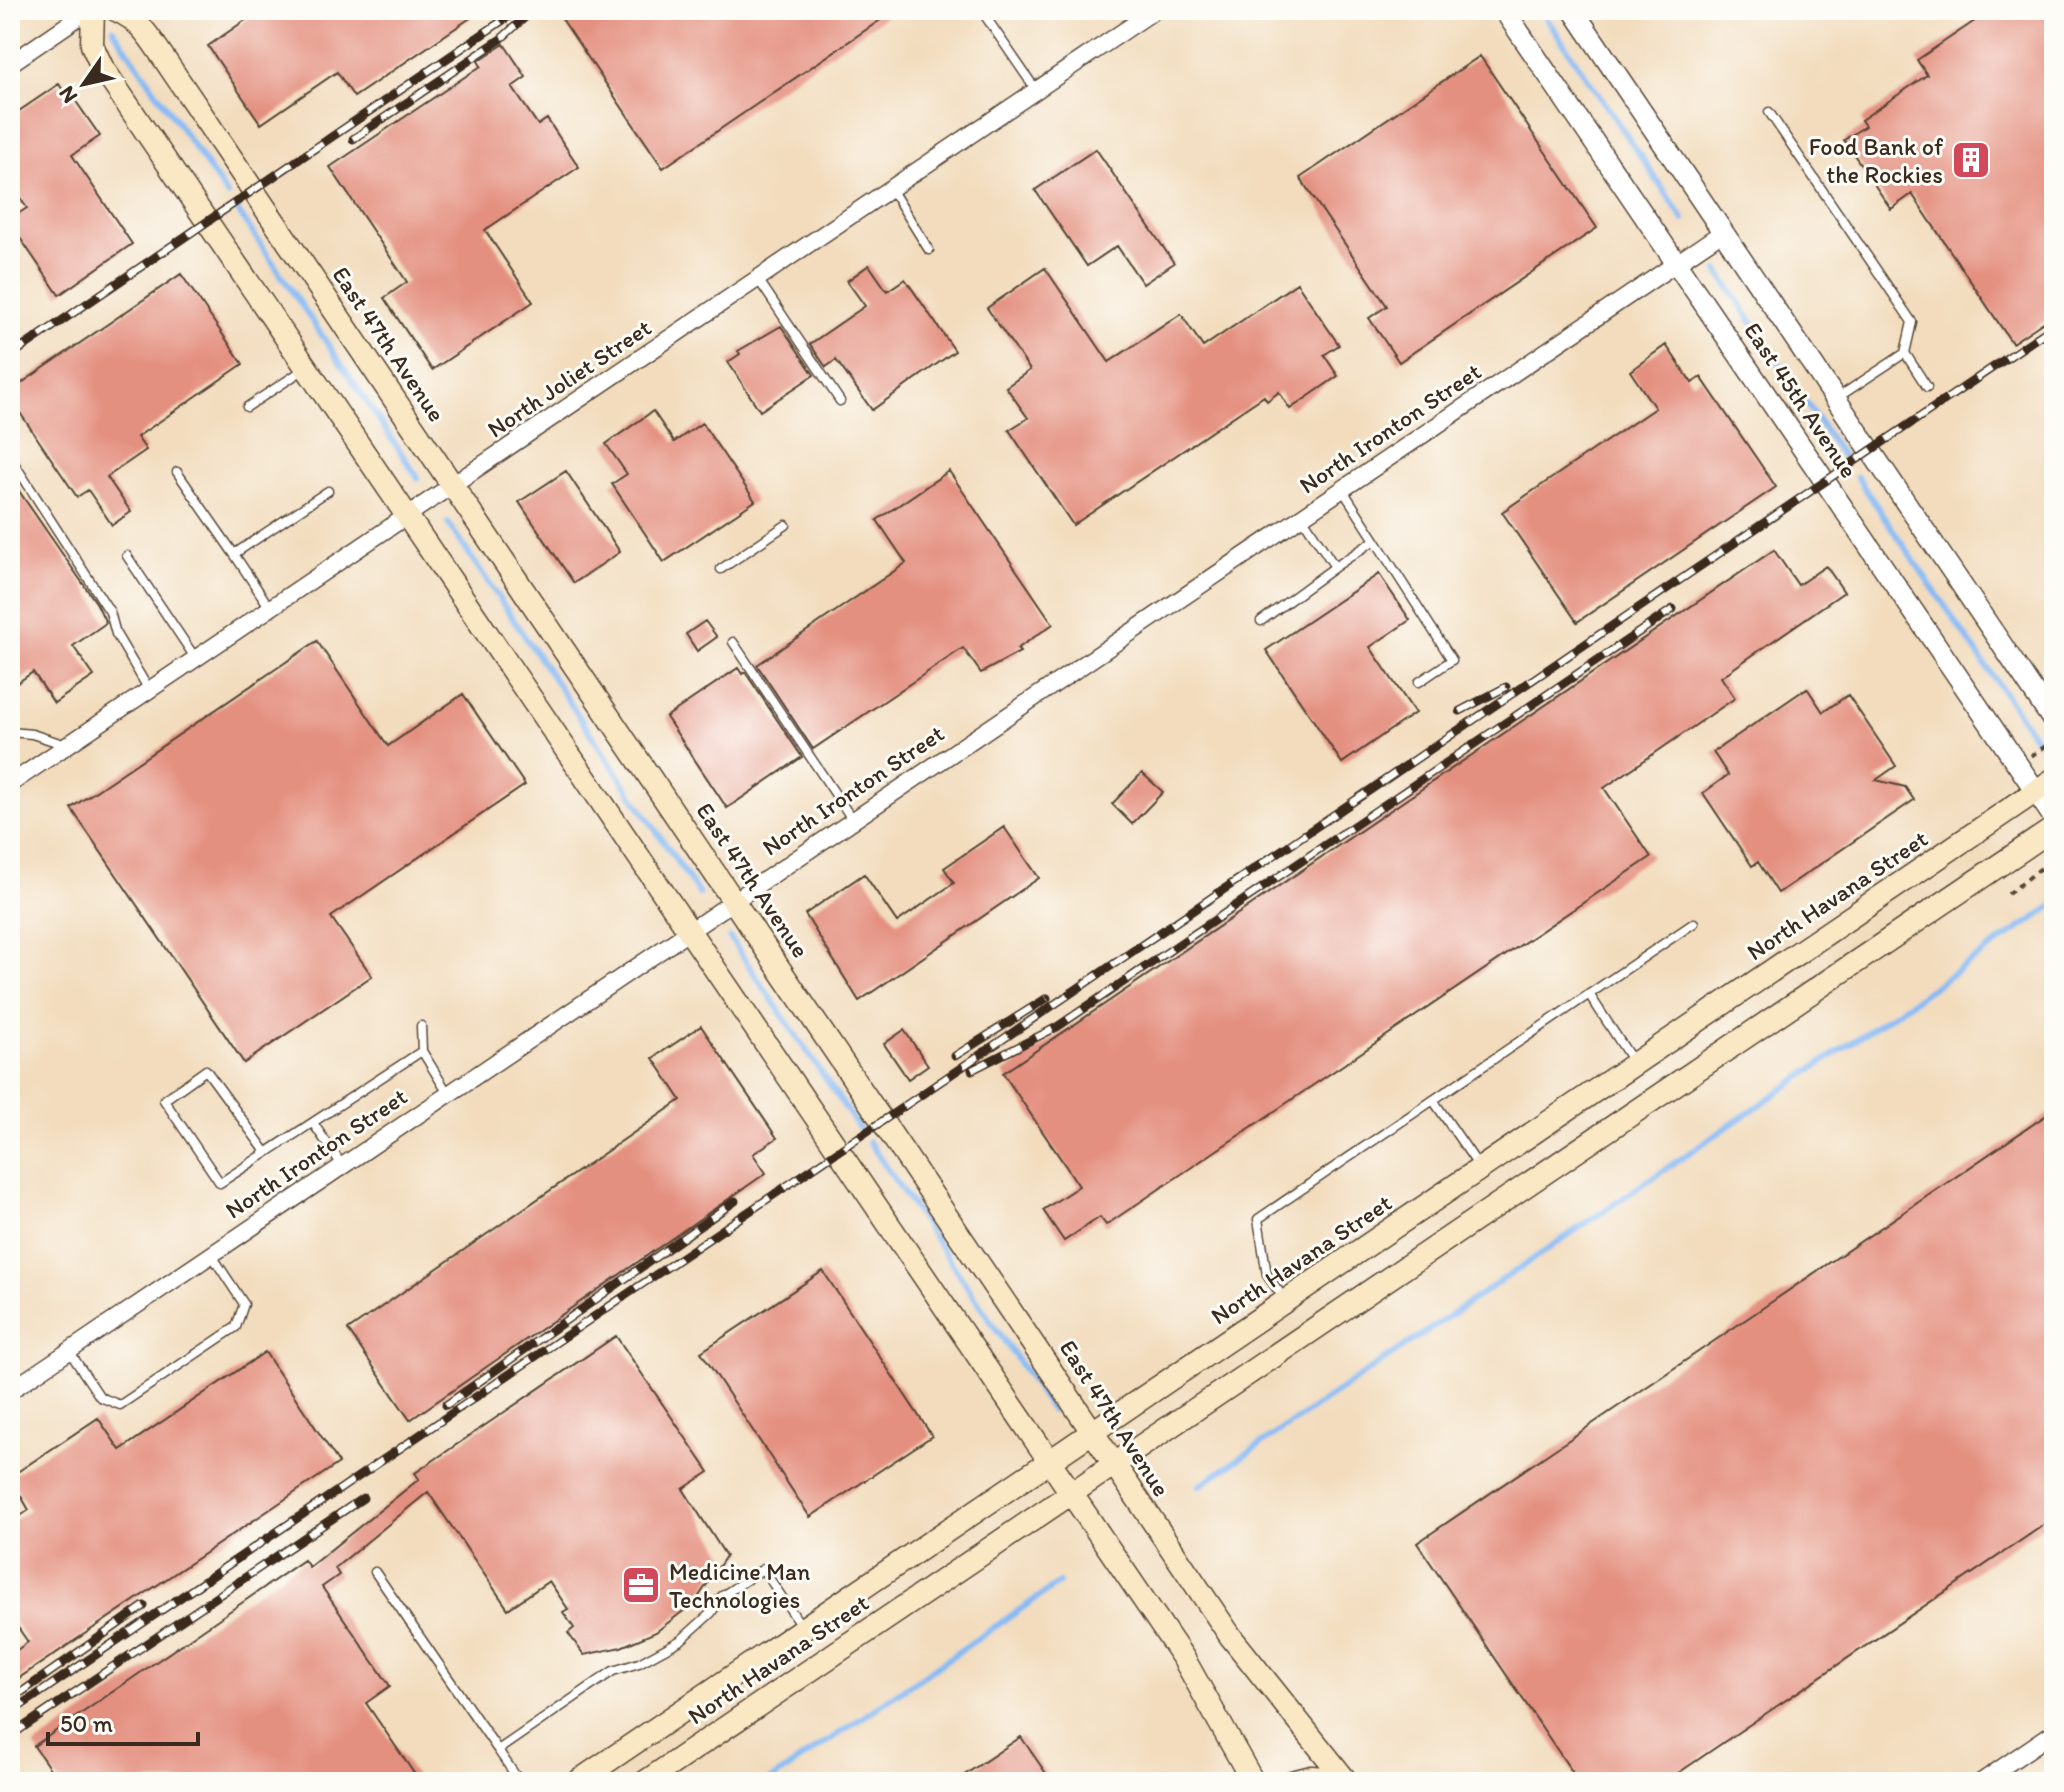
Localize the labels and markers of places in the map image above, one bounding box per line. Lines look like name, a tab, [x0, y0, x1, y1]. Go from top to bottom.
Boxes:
place label: Food Bank of the Rockies	[1809, 132, 1944, 189]
building icon: Food Bank of the Rockies	[1950, 139, 1992, 181]
place label: Medicine Man Technologies	[669, 1557, 811, 1614]
office icon: Medicine Man Technologies	[620, 1564, 662, 1606]

